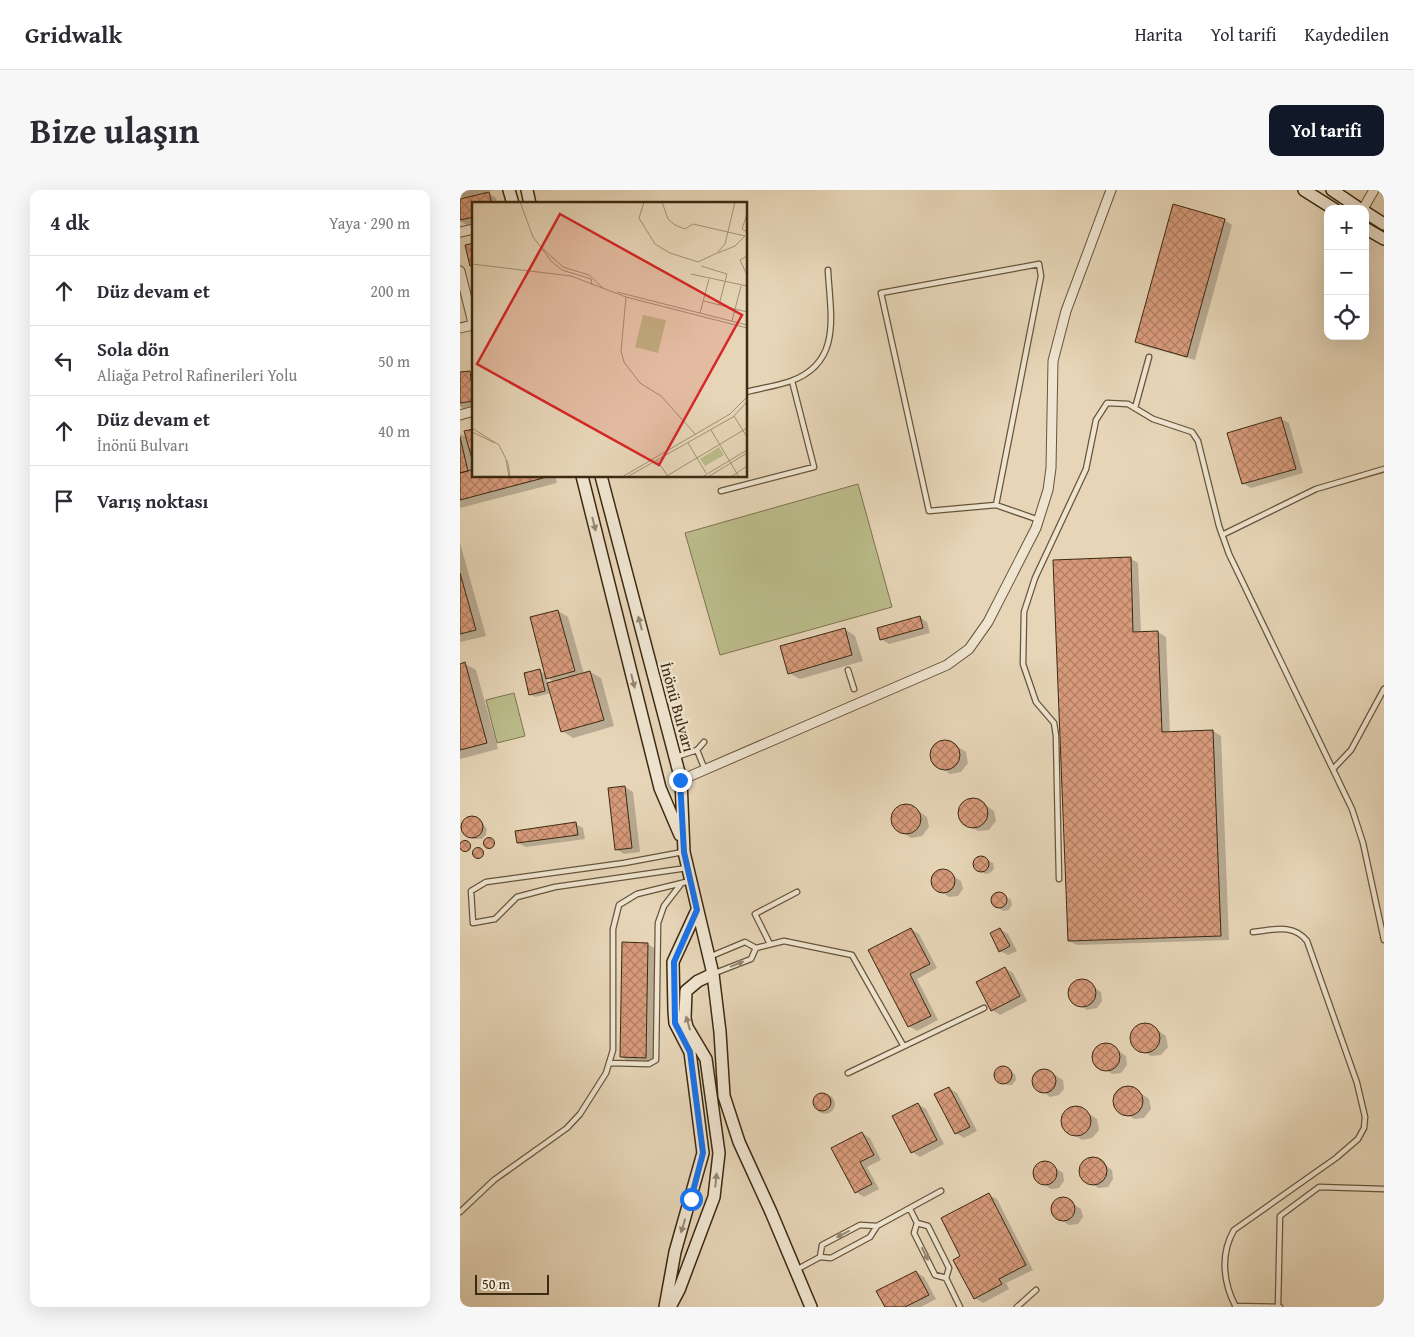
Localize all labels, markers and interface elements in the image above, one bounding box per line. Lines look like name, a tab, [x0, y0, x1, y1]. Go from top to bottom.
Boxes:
text: Gridwalk	[25, 17, 122, 52]
text: Harita	[1135, 21, 1182, 48]
text: Yol tarifi	[1210, 21, 1277, 48]
text: Kaydedilen	[1305, 21, 1389, 48]
text: Bize ulaşın	[30, 105, 200, 156]
button: Yol tarifi	[1269, 105, 1384, 156]
inset map	[472, 202, 748, 478]
map controls	[1324, 205, 1369, 340]
button: +	[1324, 205, 1369, 250]
text: 4 dk	[50, 207, 90, 238]
text: Yaya · 290 m	[329, 211, 410, 235]
button: −	[1324, 250, 1369, 295]
icon: ahead	[50, 277, 78, 305]
text: Düz devam et	[97, 277, 210, 305]
text: 200 m	[370, 279, 410, 303]
button: locate	[1324, 295, 1369, 340]
text: Sola dön	[97, 335, 169, 363]
icon: left	[50, 347, 78, 375]
text: 50 m	[378, 349, 410, 373]
text: Aliağa Petrol Rafinerileri Yolu	[97, 363, 297, 387]
text: Düz devam et	[97, 405, 210, 433]
icon: ahead	[50, 417, 78, 445]
text: 40 m	[378, 419, 410, 443]
text: İnönü Bulvarı	[97, 433, 189, 457]
icon: arrive	[50, 487, 78, 515]
text: Varış noktası	[97, 487, 208, 515]
one-way arrow	[590, 516, 598, 531]
one-way arrow	[635, 616, 643, 631]
street label: İnönü Bulvarı	[655, 660, 702, 755]
one-way arrow	[630, 674, 638, 689]
route end	[669, 769, 692, 792]
one-way arrow	[730, 960, 745, 968]
one-way arrow	[683, 1015, 691, 1030]
one-way arrow	[712, 1171, 720, 1187]
route start	[680, 1188, 703, 1211]
one-way arrow	[678, 1219, 686, 1234]
one-way arrow	[836, 1230, 850, 1238]
one-way arrow	[921, 1247, 929, 1261]
scale bar	[475, 1272, 549, 1295]
text: 50 m	[482, 1274, 510, 1294]

